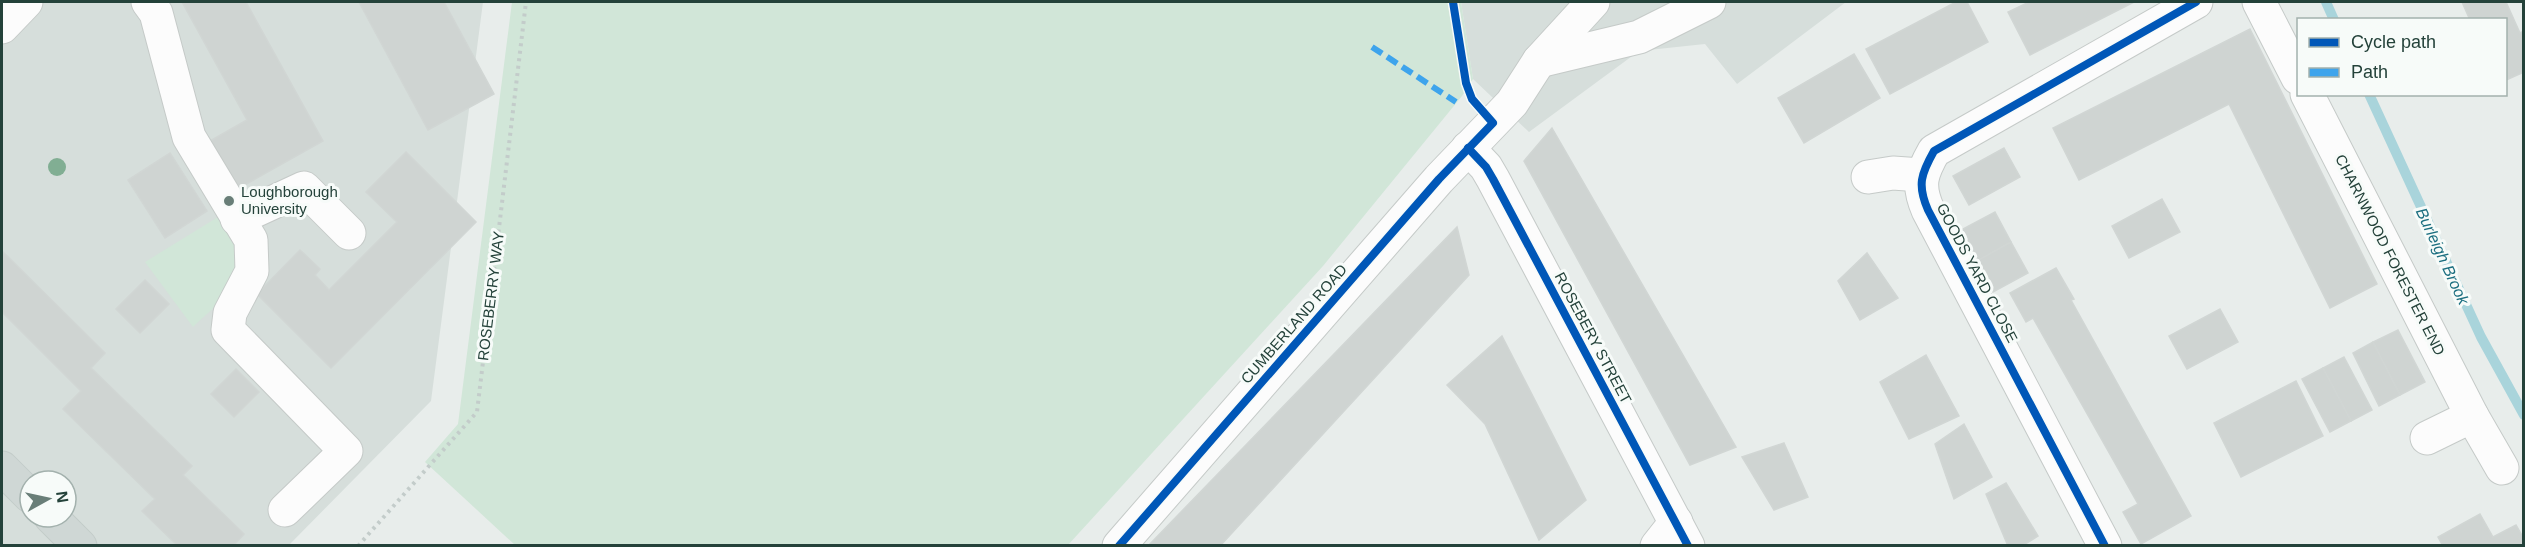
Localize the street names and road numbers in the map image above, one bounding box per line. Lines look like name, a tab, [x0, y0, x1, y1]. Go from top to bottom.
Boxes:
street label: CHARNWOOD FORESTER END	[2332, 151, 2449, 358]
street label: GOODS YARD CLOSE	[1933, 200, 2021, 345]
street label: ROSEBERRY WAY	[474, 230, 507, 362]
street label: CUMBERLAND ROAD	[1237, 260, 1350, 387]
street label: ROSEBERY STREET	[1552, 269, 1635, 406]

